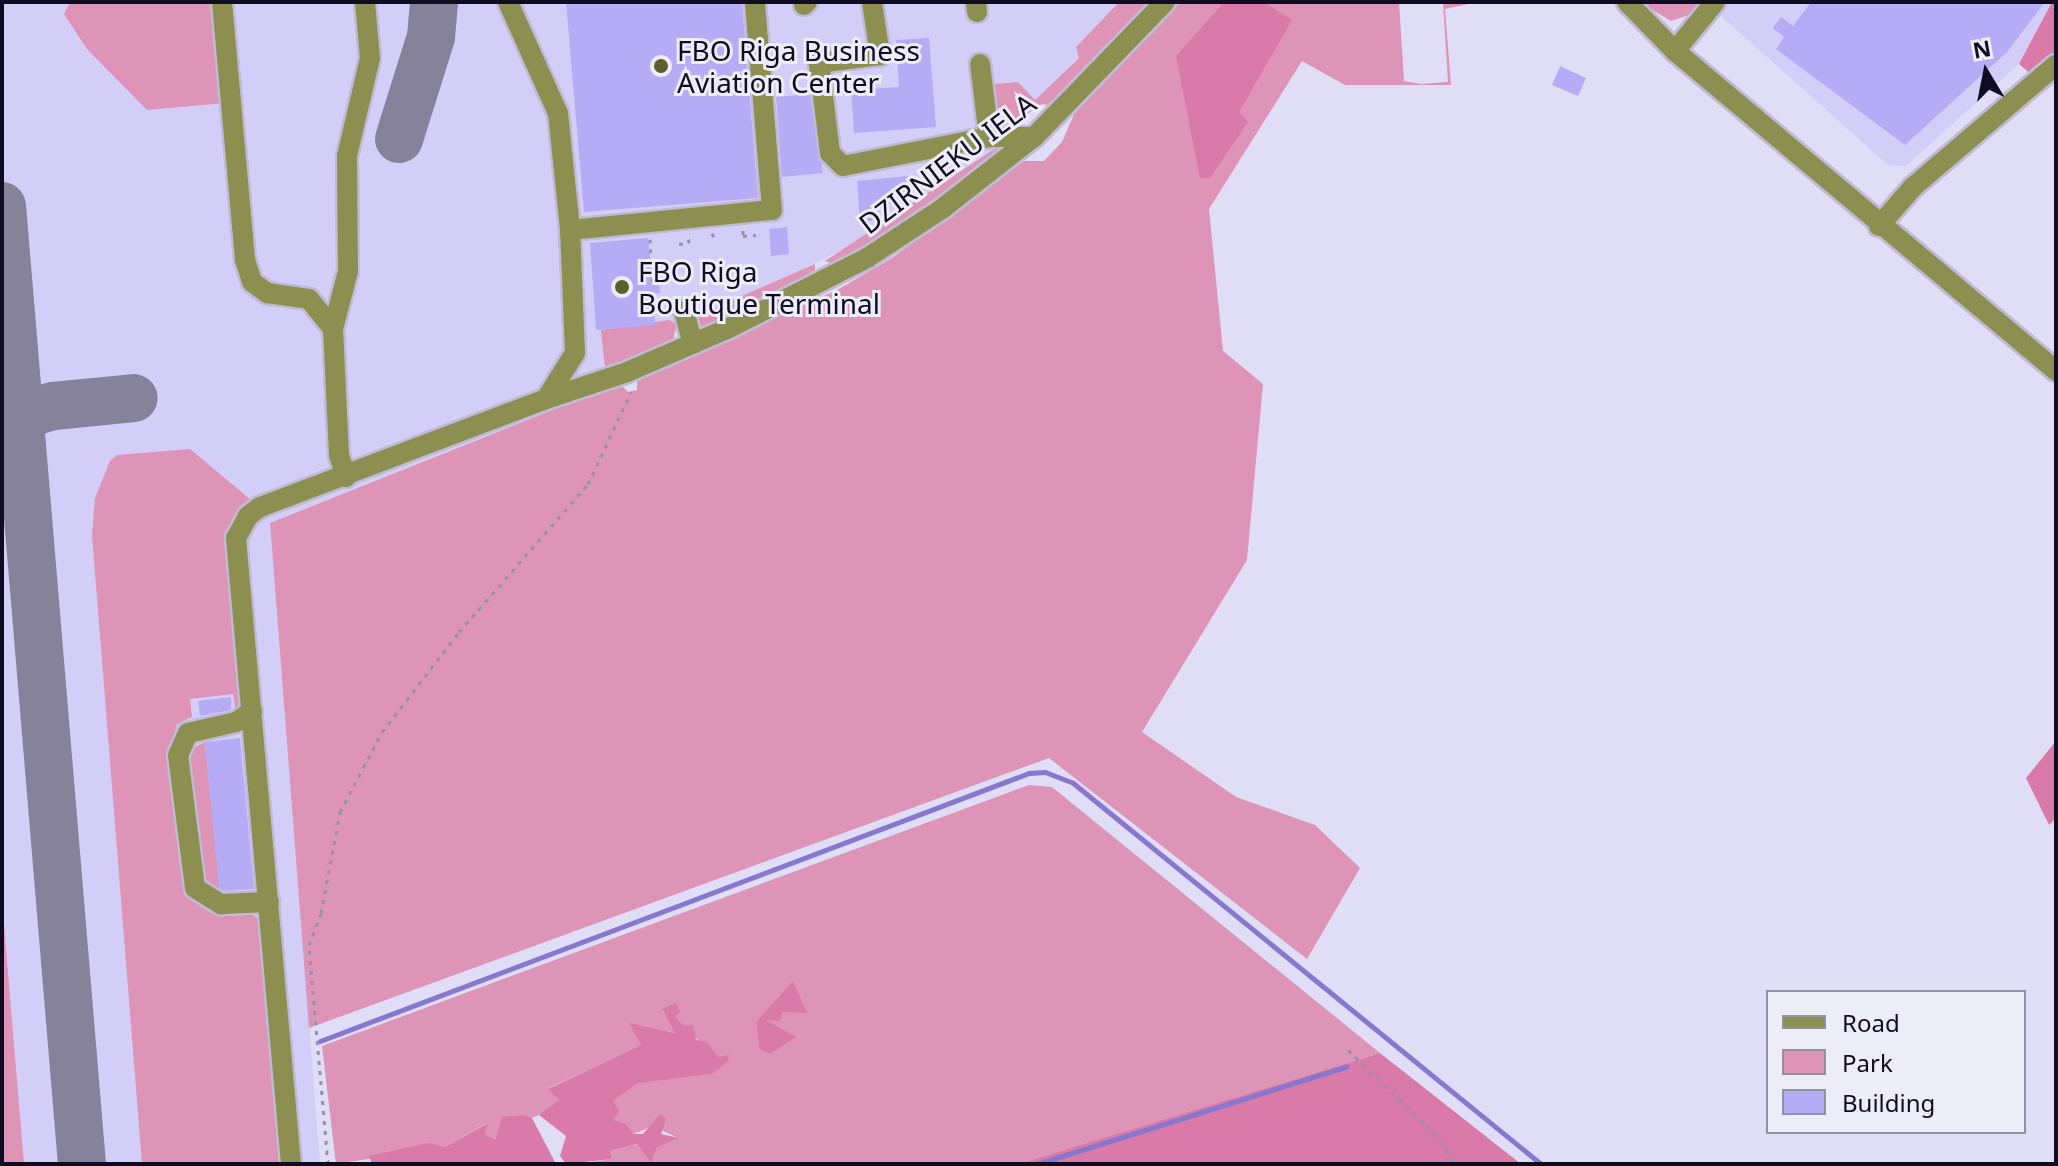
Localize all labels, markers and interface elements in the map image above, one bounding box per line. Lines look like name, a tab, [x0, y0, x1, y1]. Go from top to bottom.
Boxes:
north arrow	[1946, 32, 2026, 112]
text: N	[1970, 32, 1993, 65]
place label: FBO Riga Business Aviation Center	[677, 33, 920, 99]
marker: FBO Riga Business Aviation Center	[652, 57, 670, 75]
street label: DZIRNIEKU IELA	[852, 86, 1042, 240]
place label: FBO Riga Boutique Terminal	[638, 254, 880, 320]
marker: FBO Riga Boutique Terminal	[613, 278, 631, 296]
legend	[1766, 990, 2026, 1134]
text: Road	[1842, 1006, 1900, 1039]
text: Park	[1842, 1046, 1893, 1079]
text: Building	[1842, 1086, 1935, 1119]

